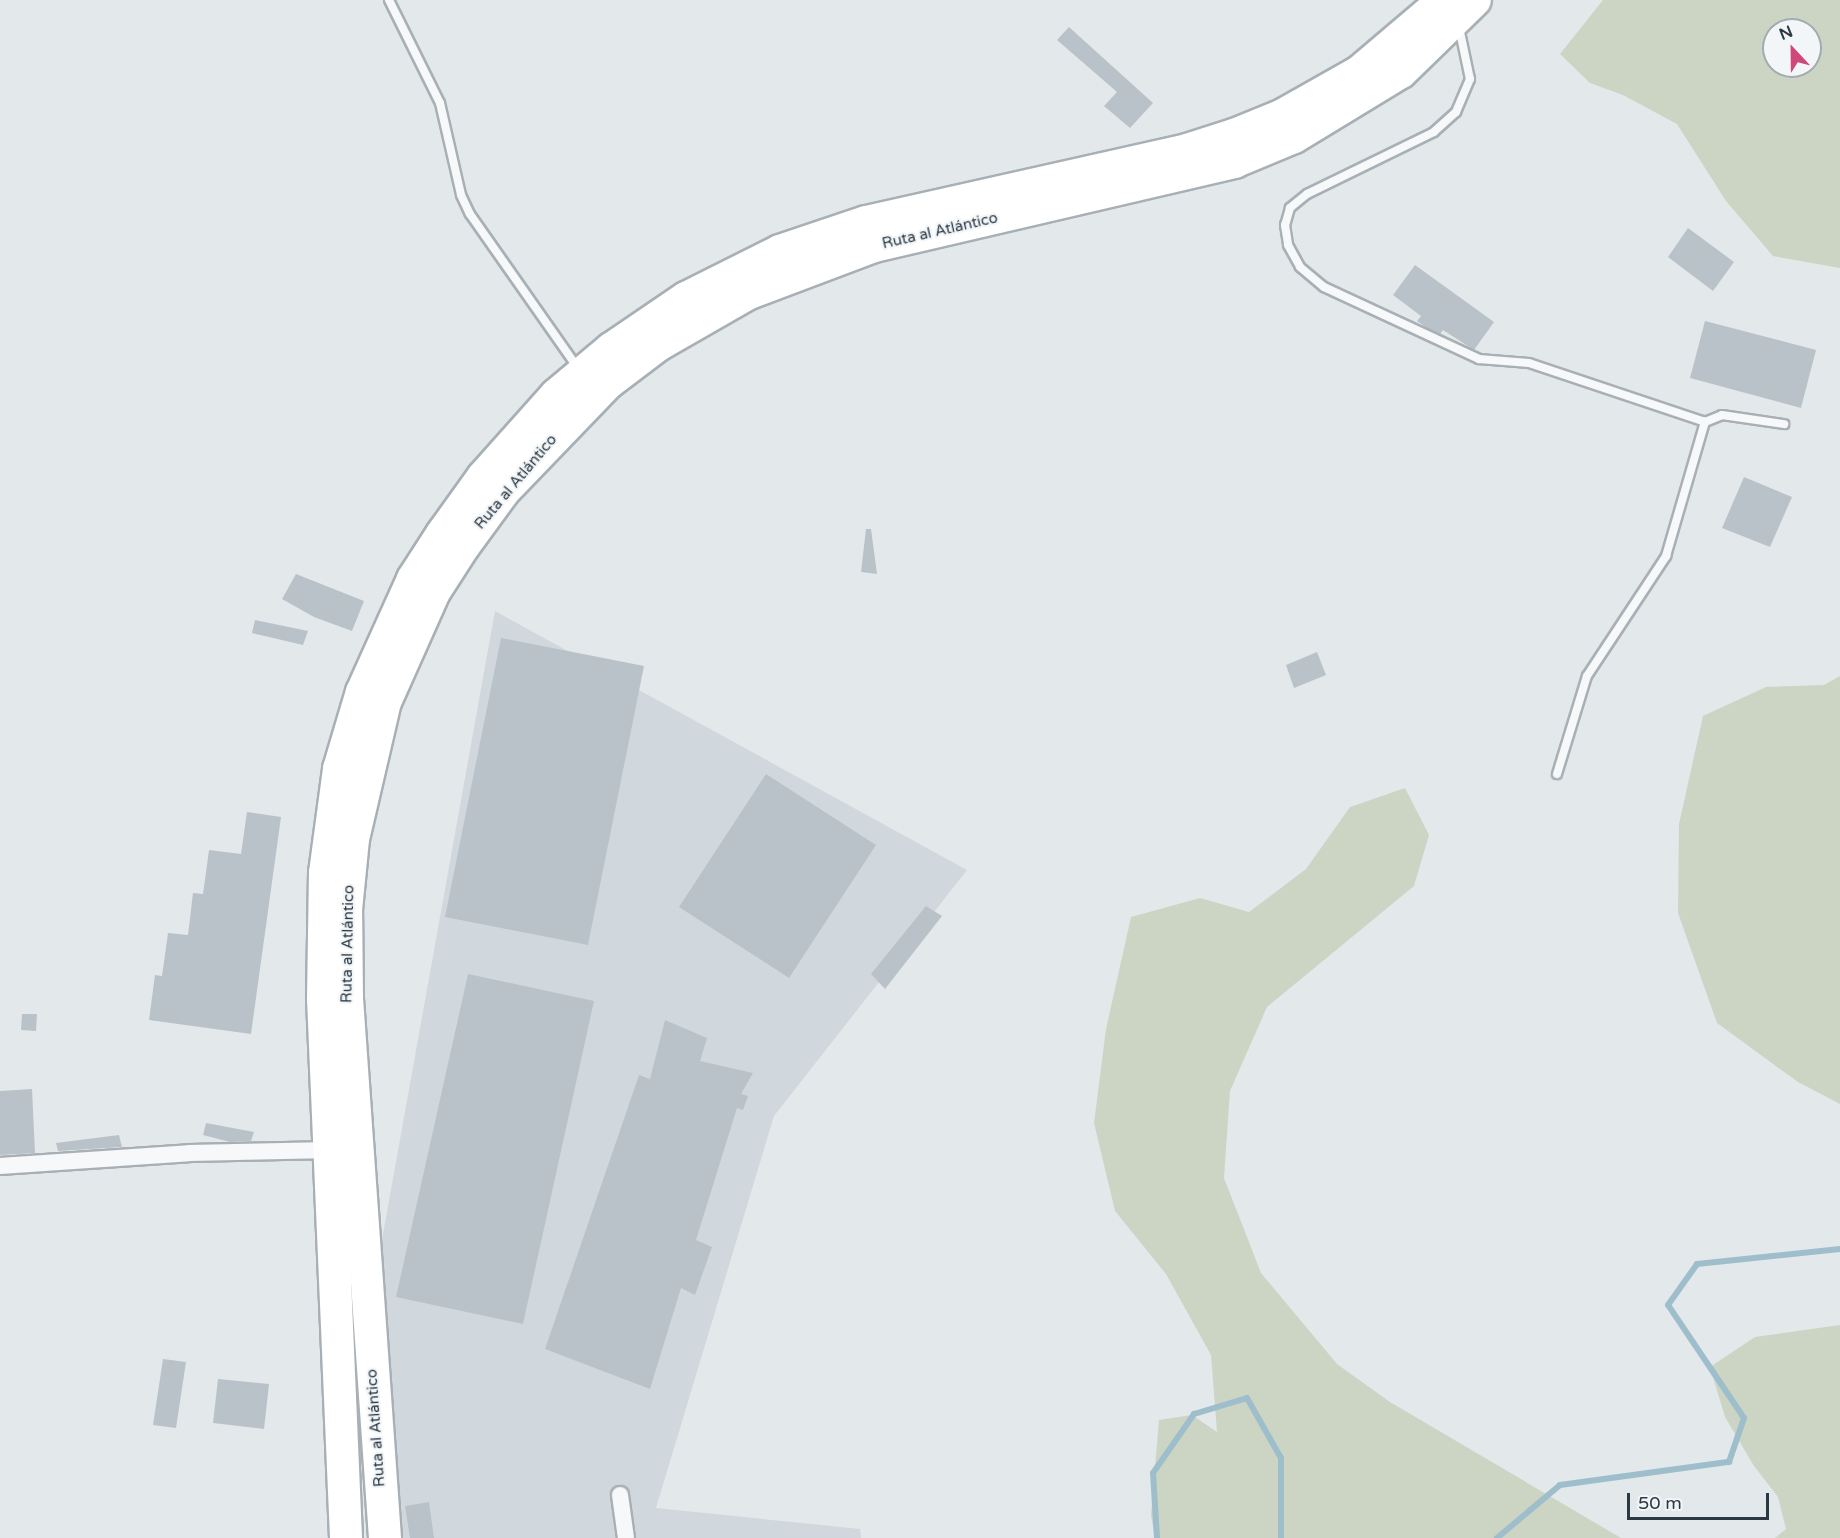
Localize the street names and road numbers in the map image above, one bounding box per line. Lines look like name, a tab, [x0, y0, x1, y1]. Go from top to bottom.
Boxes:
street label: Ruta al Atlántico	[880, 209, 1000, 253]
street label: Ruta al Atlántico	[471, 431, 561, 533]
street label: Ruta al Atlántico	[338, 885, 358, 1003]
street label: Ruta al Atlántico	[363, 1368, 389, 1488]

